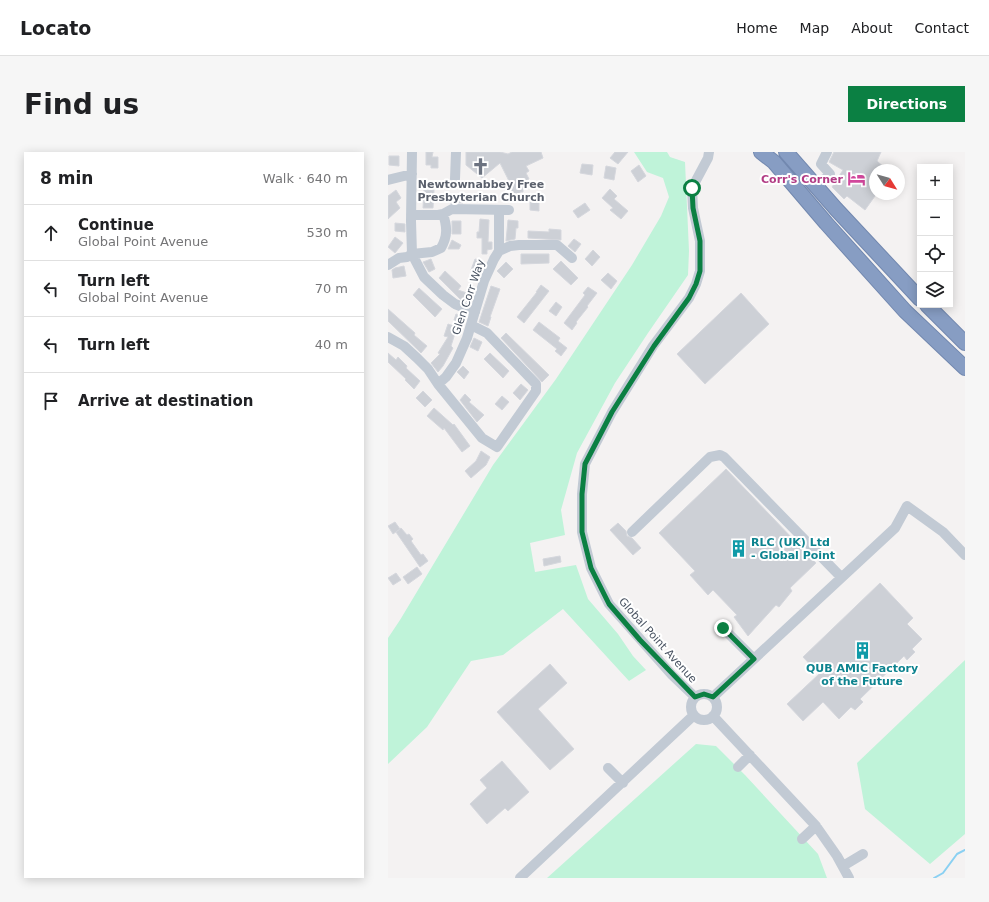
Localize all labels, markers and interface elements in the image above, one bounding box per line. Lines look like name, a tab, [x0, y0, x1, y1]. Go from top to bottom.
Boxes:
text: Locato	[20, 17, 91, 39]
text: Home	[736, 20, 778, 36]
text: Map	[800, 20, 829, 36]
text: About	[851, 20, 893, 36]
text: Contact	[915, 20, 969, 36]
button: Directions	[848, 86, 965, 122]
text: Find us	[24, 88, 139, 121]
church icon: Newtownabbey Free Presbyterian Church	[471, 156, 491, 176]
north arrow	[869, 164, 905, 200]
map controls	[917, 164, 953, 308]
button: +	[917, 164, 953, 200]
text: 8 min	[40, 168, 93, 188]
hotel icon: Corr's Corner	[846, 169, 866, 189]
text: Walk · 640 m	[263, 171, 348, 186]
place label: Corr's Corner	[761, 173, 844, 186]
place label: Newtownabbey Free Presbyterian Church	[417, 178, 545, 204]
route start	[683, 179, 701, 197]
button: −	[917, 200, 953, 236]
text: Continue	[78, 216, 154, 234]
icon: ahead	[40, 222, 62, 244]
text: 530 m	[306, 225, 348, 240]
text: Global Point Avenue	[78, 234, 208, 249]
button: locate	[917, 236, 953, 272]
street label: Glen Corr Way	[449, 257, 488, 337]
text: Turn left	[78, 272, 150, 290]
button: layers	[917, 272, 953, 308]
icon: left	[40, 278, 62, 300]
text: 70 m	[315, 281, 348, 296]
text: Global Point Avenue	[78, 290, 208, 305]
icon: left	[40, 334, 62, 356]
text: Turn left	[78, 336, 150, 354]
text: 40 m	[315, 337, 348, 352]
icon: arrive	[40, 390, 62, 412]
text: Arrive at destination	[78, 392, 253, 410]
place label: RLC (UK) Ltd - Global Point	[751, 536, 835, 562]
building icon: RLC (UK) Ltd - Global Point	[728, 538, 748, 558]
street label: Global Point Avenue	[616, 595, 700, 686]
route end	[714, 619, 732, 637]
building icon: QUB AMIC Factory of the Future	[852, 640, 872, 660]
place label: QUB AMIC Factory of the Future	[806, 662, 918, 688]

